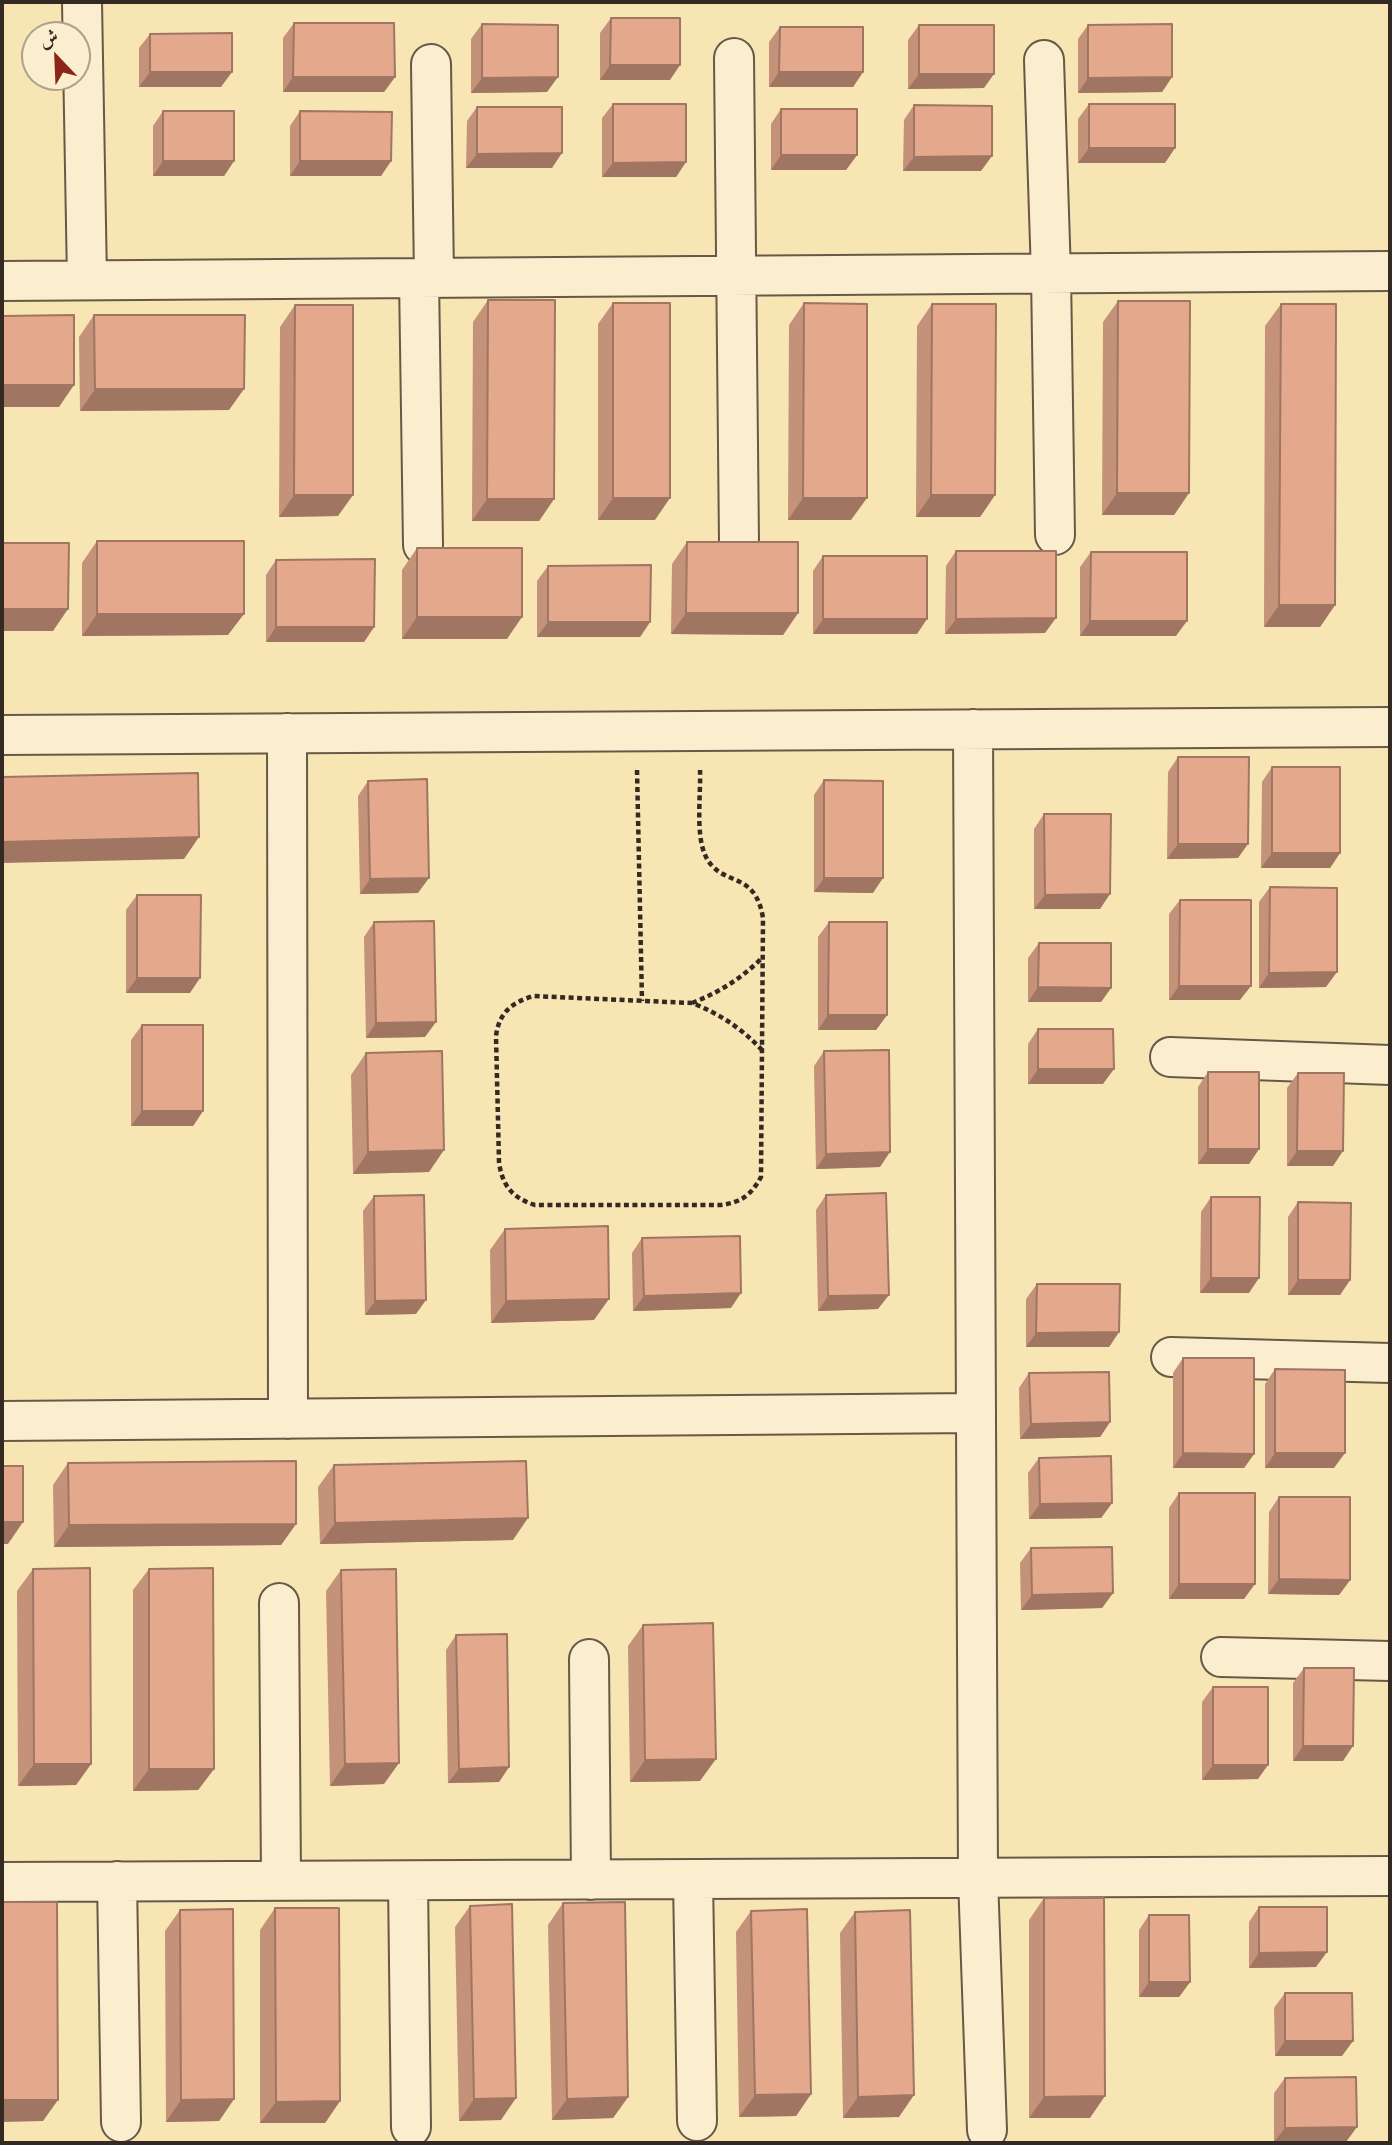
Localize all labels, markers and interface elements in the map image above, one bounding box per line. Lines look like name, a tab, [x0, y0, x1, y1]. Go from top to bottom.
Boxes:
north arrow	[21, 21, 91, 91]
text: ش	[35, 23, 62, 54]

